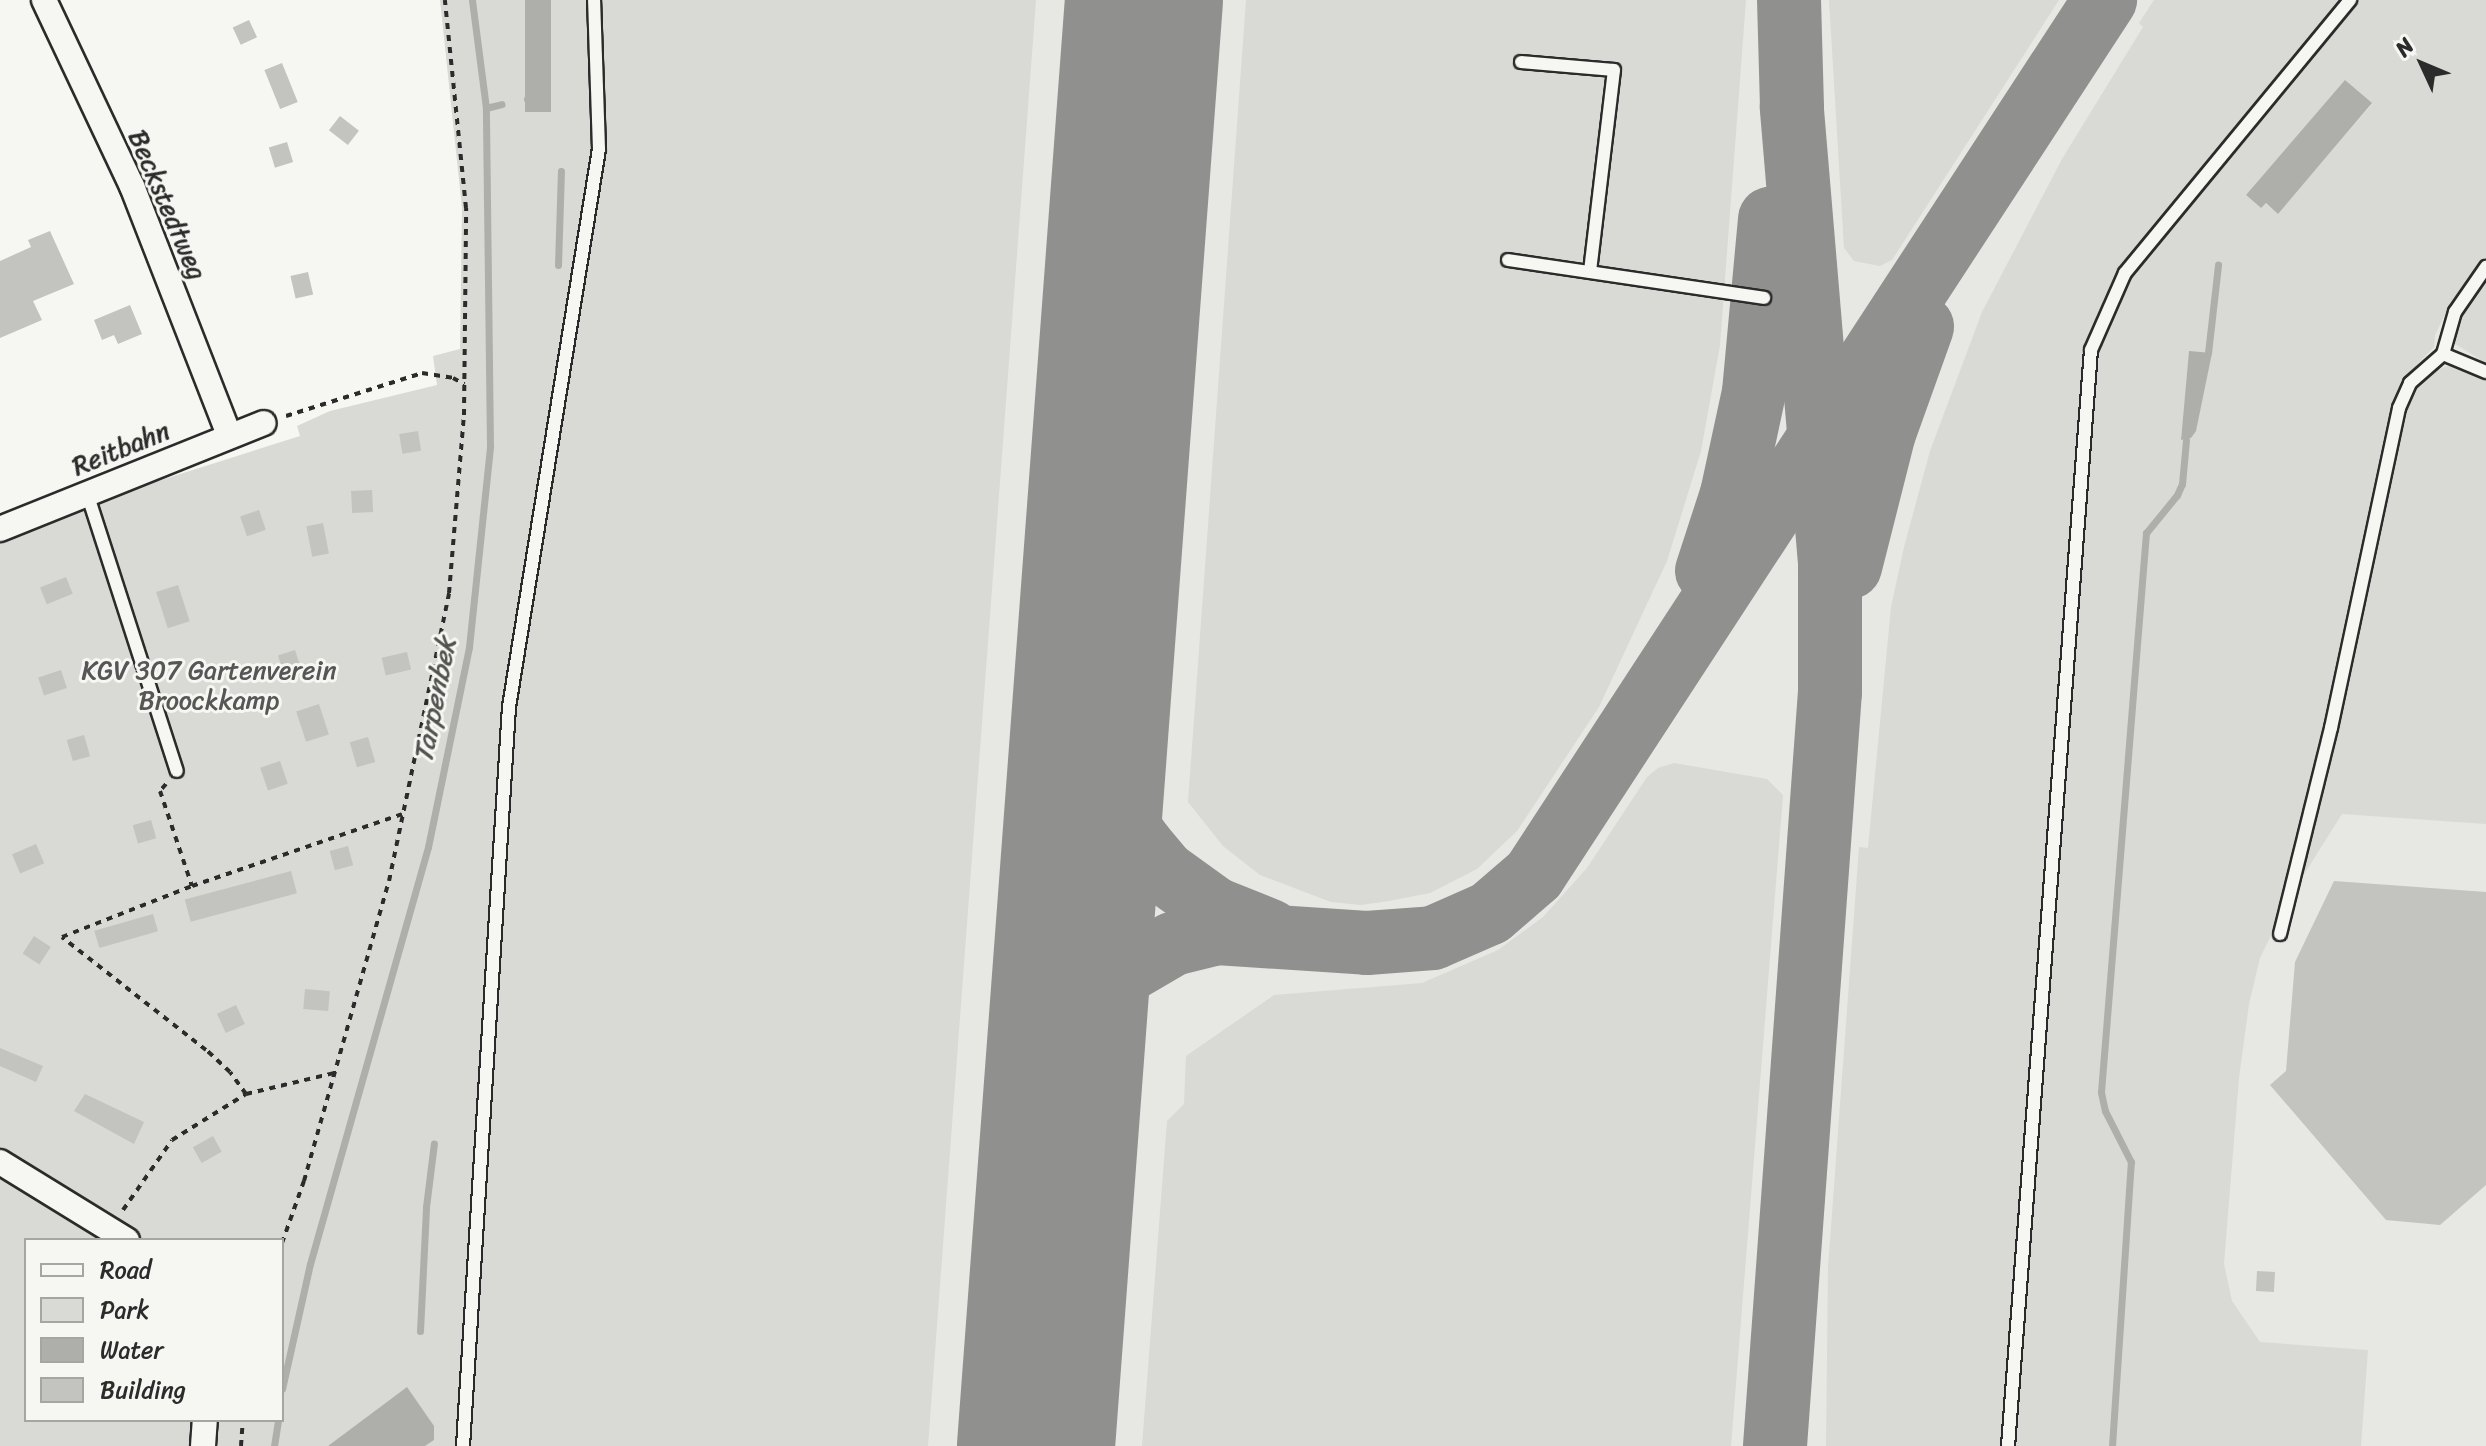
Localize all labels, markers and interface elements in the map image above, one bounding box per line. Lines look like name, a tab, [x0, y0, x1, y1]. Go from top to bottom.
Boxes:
north arrow	[2382, 24, 2462, 104]
text: N	[2385, 28, 2424, 66]
street label: Beckstedtweg	[121, 125, 213, 285]
street label: Reitbahn	[68, 415, 174, 483]
water label: Tarpenbek	[406, 635, 464, 765]
park label: KGV 307 Gartenverein Broockkamp	[81, 655, 337, 716]
legend	[24, 1238, 284, 1422]
text: Road	[100, 1249, 151, 1291]
text: Park	[100, 1289, 149, 1331]
text: Water	[100, 1329, 163, 1371]
text: Building	[100, 1369, 186, 1411]

